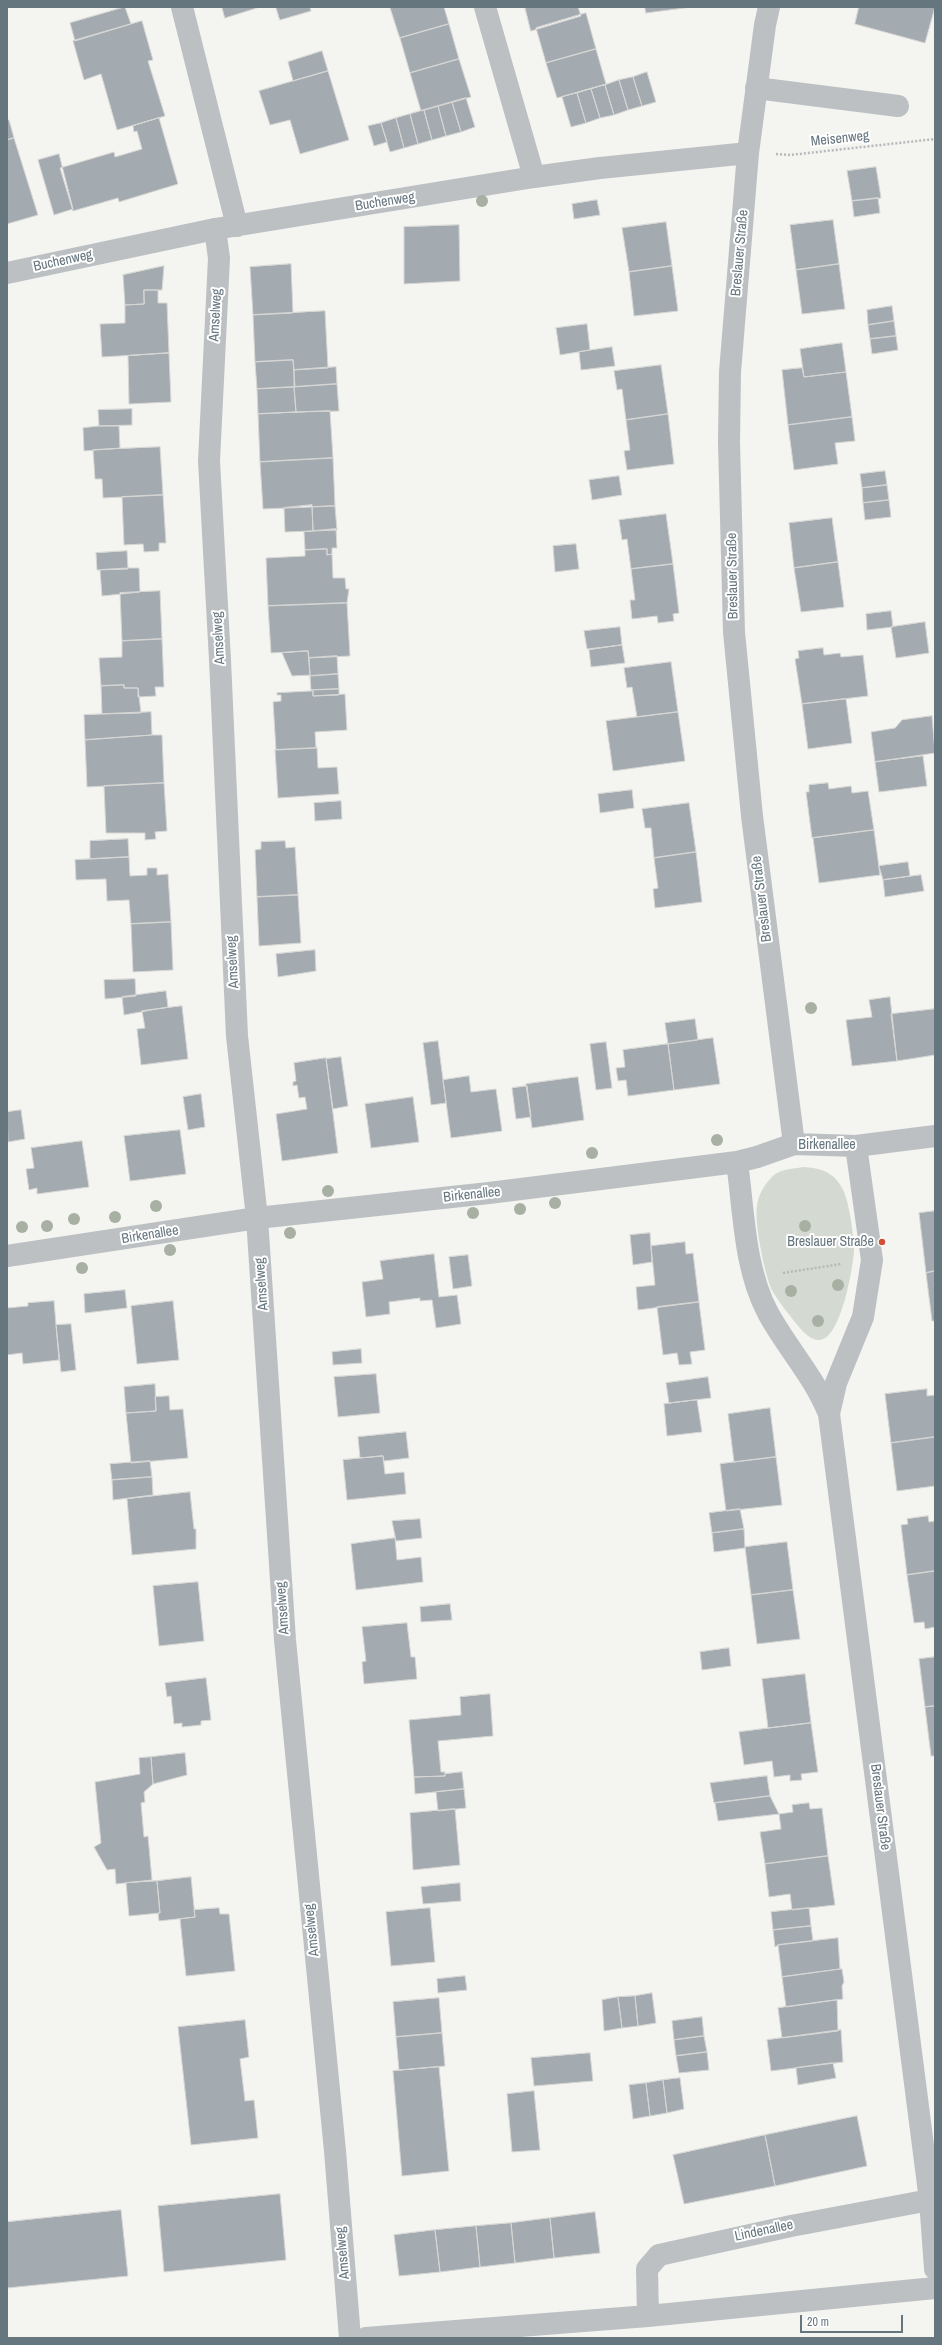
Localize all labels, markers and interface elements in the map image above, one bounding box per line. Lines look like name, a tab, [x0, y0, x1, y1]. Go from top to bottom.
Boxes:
street label: Meisenweg	[810, 128, 870, 150]
street label: Buchenweg	[354, 189, 416, 215]
street label: Breslauer Straße	[728, 209, 752, 297]
street label: Buchenweg	[32, 247, 94, 275]
street label: Amselweg	[206, 288, 226, 342]
street label: Breslauer Straße	[724, 532, 742, 620]
street label: Amselweg	[209, 611, 229, 665]
street label: Breslauer Straße	[748, 855, 776, 943]
street label: Amselweg	[223, 935, 243, 989]
street label: Birkenallee	[798, 1137, 856, 1153]
street label: Birkenallee	[443, 1184, 501, 1206]
street label: Birkenallee	[120, 1222, 180, 1248]
place label: Breslauer Straße	[787, 1234, 874, 1250]
marker: Breslauer Straße	[877, 1237, 887, 1247]
street label: Amselweg	[252, 1257, 272, 1311]
street label: Amselweg	[273, 1581, 293, 1635]
street label: Breslauer Straße	[866, 1763, 894, 1851]
street label: Amselweg	[301, 1903, 323, 1957]
street label: Lindenallee	[733, 2217, 795, 2245]
street label: Amselweg	[332, 2226, 354, 2280]
scale bar	[802, 2307, 905, 2333]
text: 20 m	[807, 2314, 829, 2330]

